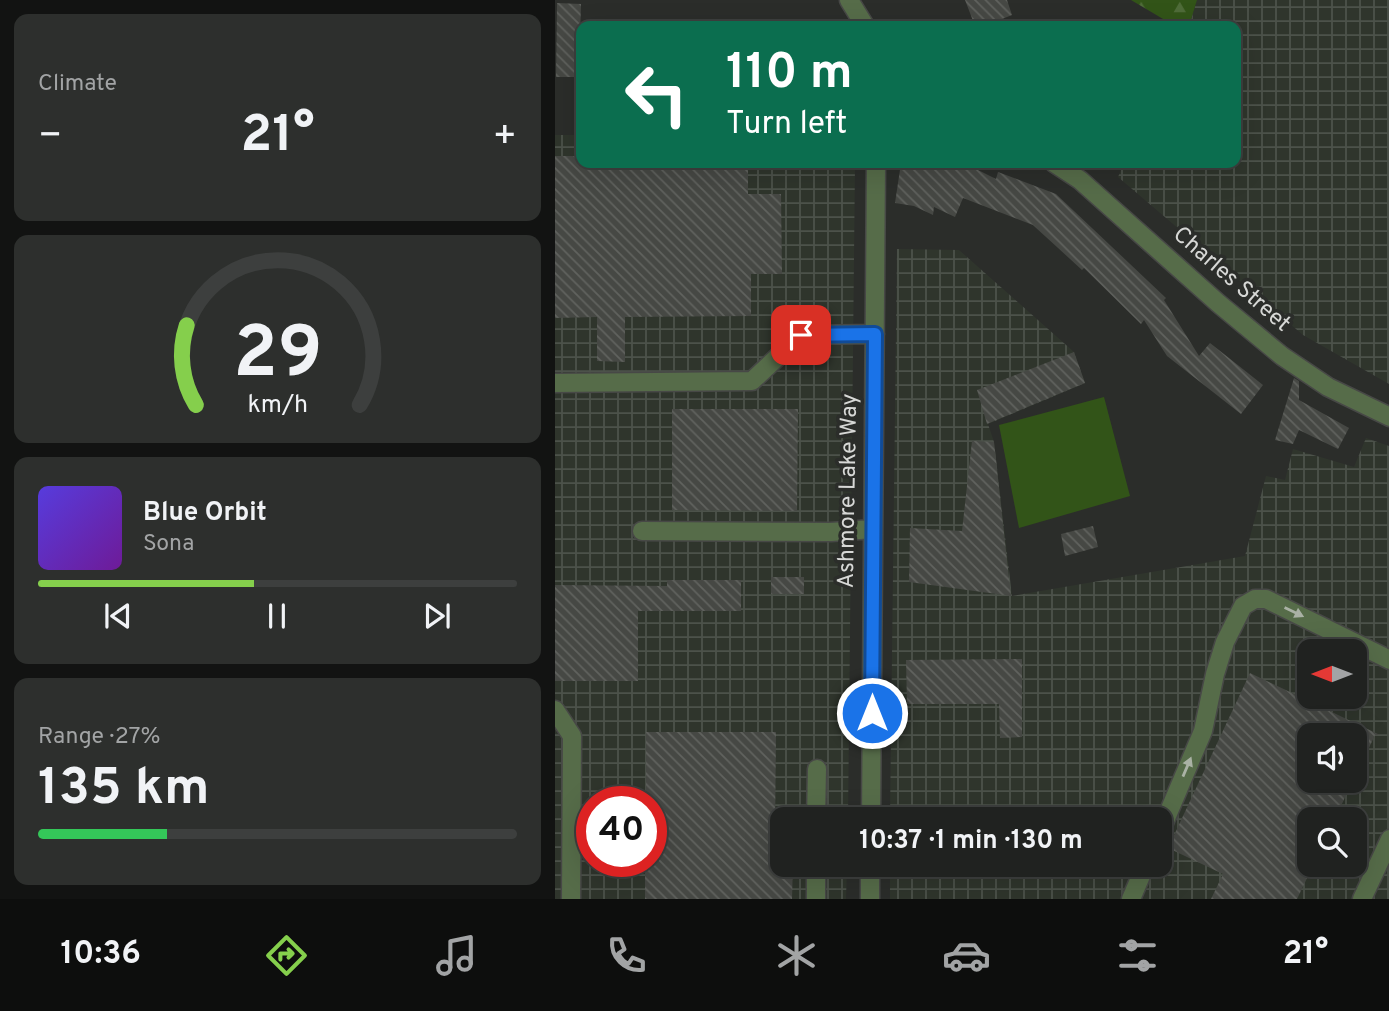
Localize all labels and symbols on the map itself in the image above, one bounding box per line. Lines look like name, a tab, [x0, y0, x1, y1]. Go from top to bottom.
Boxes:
street label: Charles Street	[1166, 221, 1296, 339]
pin	[771, 305, 831, 365]
street label: Ashmore Lake Way	[833, 393, 865, 589]
one-way arrow	[1284, 607, 1304, 618]
north arrow	[1297, 639, 1367, 709]
position arrow	[835, 676, 909, 750]
one-way arrow	[1182, 757, 1193, 778]
speed limit sign: 40	[576, 786, 667, 877]

